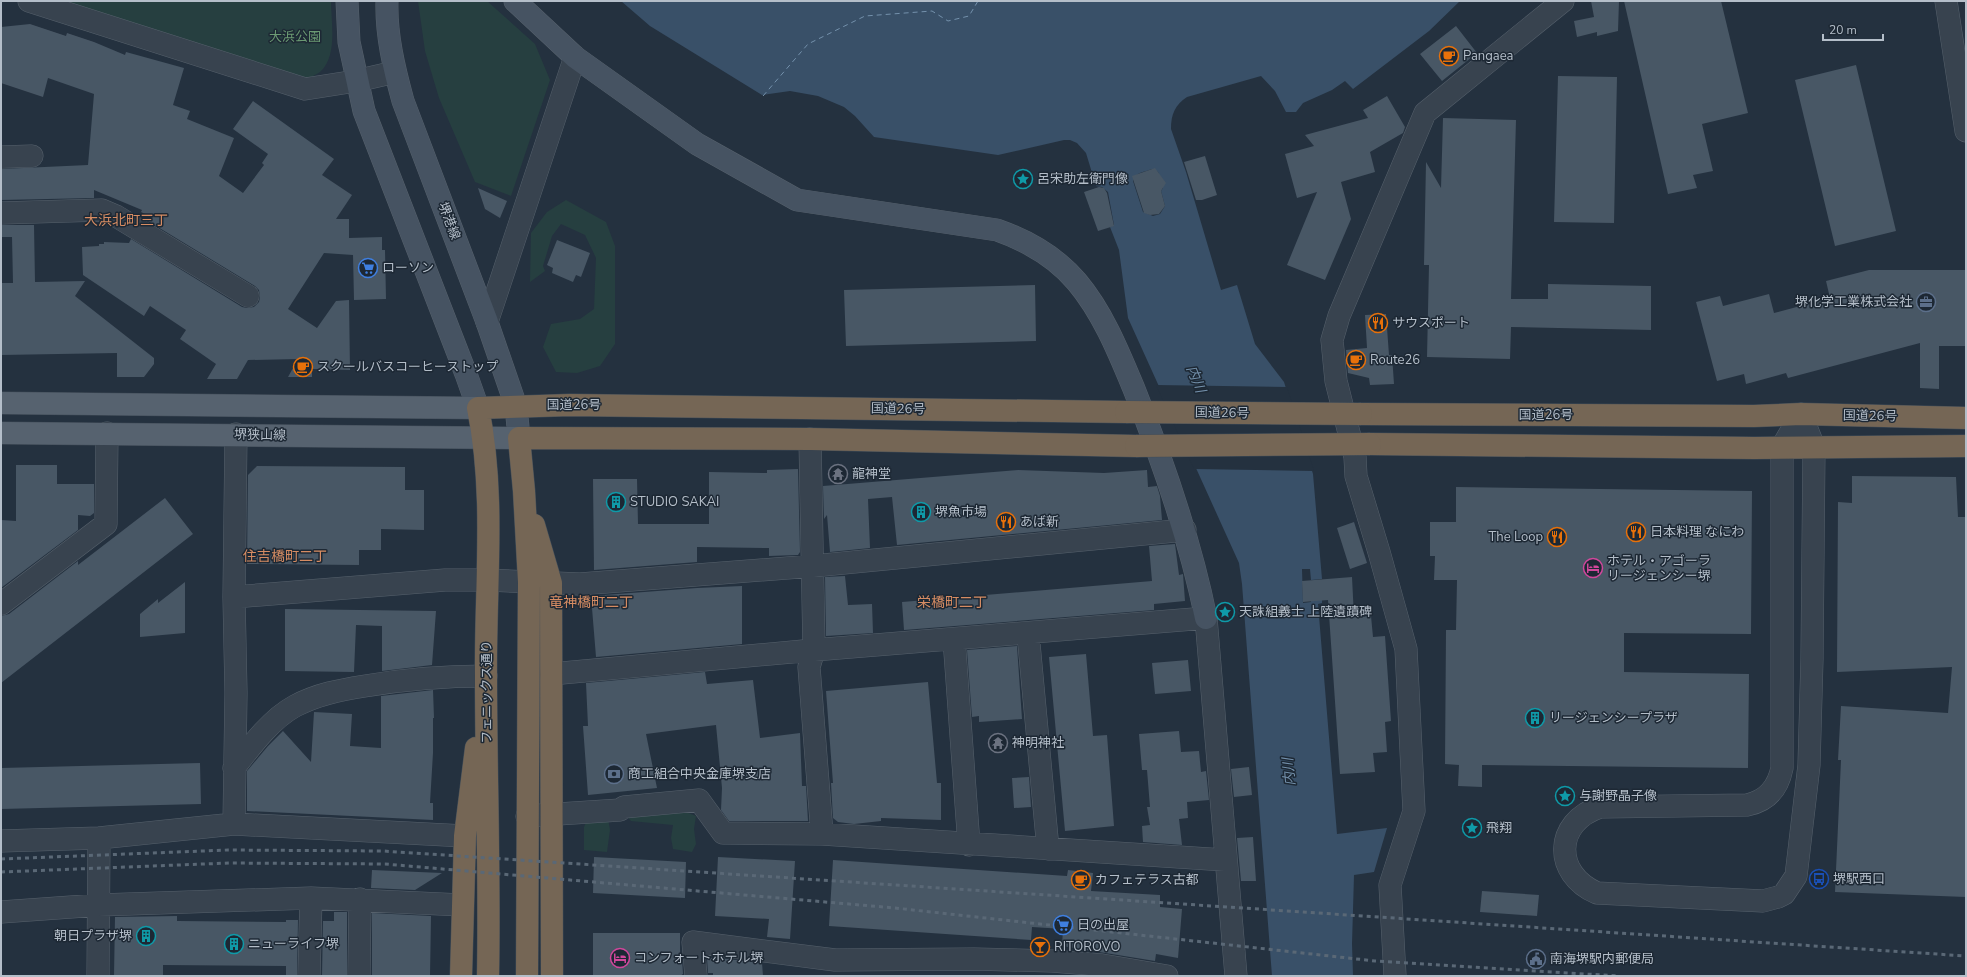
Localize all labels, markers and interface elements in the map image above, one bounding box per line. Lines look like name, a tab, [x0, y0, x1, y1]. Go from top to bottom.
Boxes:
scale bar	[1823, 16, 1883, 42]
text: 20 m	[1829, 22, 1857, 38]
park label: 大浜公園	[269, 28, 321, 46]
cafe icon: Pangaea	[1438, 45, 1460, 67]
place label: Pangaea	[1463, 47, 1514, 65]
place icon: 呂宋助左衛門像	[1012, 168, 1034, 190]
place label: 呂宋助左衛門像	[1037, 170, 1128, 188]
street label: 堺港線	[434, 200, 464, 242]
district label: 大浜北町三丁	[84, 211, 168, 230]
supermarket icon: ローソン	[357, 257, 379, 279]
place label: ローソン	[382, 259, 434, 277]
office icon: 堺化学工業株式会社	[1915, 291, 1937, 313]
place label: 堺化学工業株式会社	[1795, 293, 1912, 311]
restaurant icon: サウスポート	[1367, 312, 1389, 334]
place label: サウスポート	[1392, 314, 1470, 332]
cafe icon: Route26	[1345, 349, 1367, 371]
place label: Route26	[1370, 351, 1420, 369]
cafe icon: スクールバスコーヒーストップ	[292, 356, 314, 378]
place label: スクールバスコーヒーストップ	[317, 358, 498, 376]
water label: 内川	[1182, 362, 1211, 397]
street label: 国道26号	[547, 396, 601, 414]
street label: 国道26号	[871, 400, 925, 418]
street label: 国道26号	[1195, 404, 1249, 422]
street label: 国道26号	[1519, 406, 1573, 424]
street label: 国道26号	[1843, 407, 1897, 425]
street label: 堺狭山線	[234, 426, 286, 444]
temple icon: 龍神堂	[827, 463, 849, 485]
place label: 龍神堂	[852, 465, 891, 483]
building icon: STUDIO SAKAI	[605, 491, 627, 513]
place label: STUDIO SAKAI	[630, 493, 719, 511]
building icon: 堺魚市場	[910, 501, 932, 523]
place label: 堺魚市場	[935, 503, 987, 521]
restaurant icon: あば新	[995, 511, 1017, 533]
place label: あば新	[1020, 513, 1059, 531]
restaurant icon: 日本料理 なにわ	[1625, 521, 1647, 543]
place label: 日本料理 なにわ	[1650, 523, 1744, 541]
restaurant icon: The Loop	[1546, 526, 1568, 548]
place label: The Loop	[1489, 528, 1543, 546]
district label: 住吉橋町二丁	[243, 547, 327, 566]
place label: ホテル・アゴーラ リージェンシー堺	[1607, 552, 1711, 585]
hotel icon: ホテル・アゴーラ リージェンシー堺	[1582, 557, 1604, 579]
district label: 竜神橋町二丁	[549, 593, 633, 612]
district label: 栄橋町二丁	[917, 593, 987, 612]
place icon: 天誅組義士 上陸遺蹟碑	[1214, 601, 1236, 623]
place label: 天誅組義士 上陸遺蹟碑	[1239, 603, 1372, 621]
street label: フェニックス通り	[478, 640, 496, 744]
building icon: リージェンシープラザ	[1524, 707, 1546, 729]
place label: リージェンシープラザ	[1549, 709, 1678, 727]
temple icon: 神明神社	[987, 732, 1009, 754]
place label: 神明神社	[1012, 734, 1064, 752]
water label: 内川	[1278, 755, 1300, 787]
bank icon: 商工組合中央金庫堺支店	[603, 763, 625, 785]
place label: 商工組合中央金庫堺支店	[628, 765, 771, 783]
place icon: 与謝野晶子像	[1554, 785, 1576, 807]
place label: 与謝野晶子像	[1579, 787, 1657, 805]
place icon: 飛翔	[1461, 817, 1483, 839]
place label: 飛翔	[1486, 819, 1512, 837]
bus stop icon: 堺駅西口	[1808, 868, 1830, 890]
cafe icon: カフェテラス古都	[1070, 869, 1092, 891]
place label: 堺駅西口	[1833, 870, 1885, 888]
place label: カフェテラス古都	[1095, 871, 1199, 889]
supermarket icon: 日の出屋	[1052, 914, 1074, 936]
place label: 日の出屋	[1077, 916, 1129, 934]
building icon: 朝日プラザ堺	[135, 925, 157, 947]
place label: 朝日プラザ堺	[54, 927, 132, 945]
building icon: ニューライフ堺	[223, 933, 245, 955]
place label: ニューライフ堺	[248, 935, 339, 953]
bar icon: RITOROVO	[1029, 936, 1051, 958]
place label: RITOROVO	[1054, 938, 1120, 956]
hotel icon: コンフォートホテル堺	[609, 947, 631, 969]
public building icon: 南海堺駅内郵便局	[1525, 948, 1547, 970]
place label: コンフォートホテル堺	[634, 949, 764, 967]
place label: 南海堺駅内郵便局	[1550, 950, 1654, 968]

